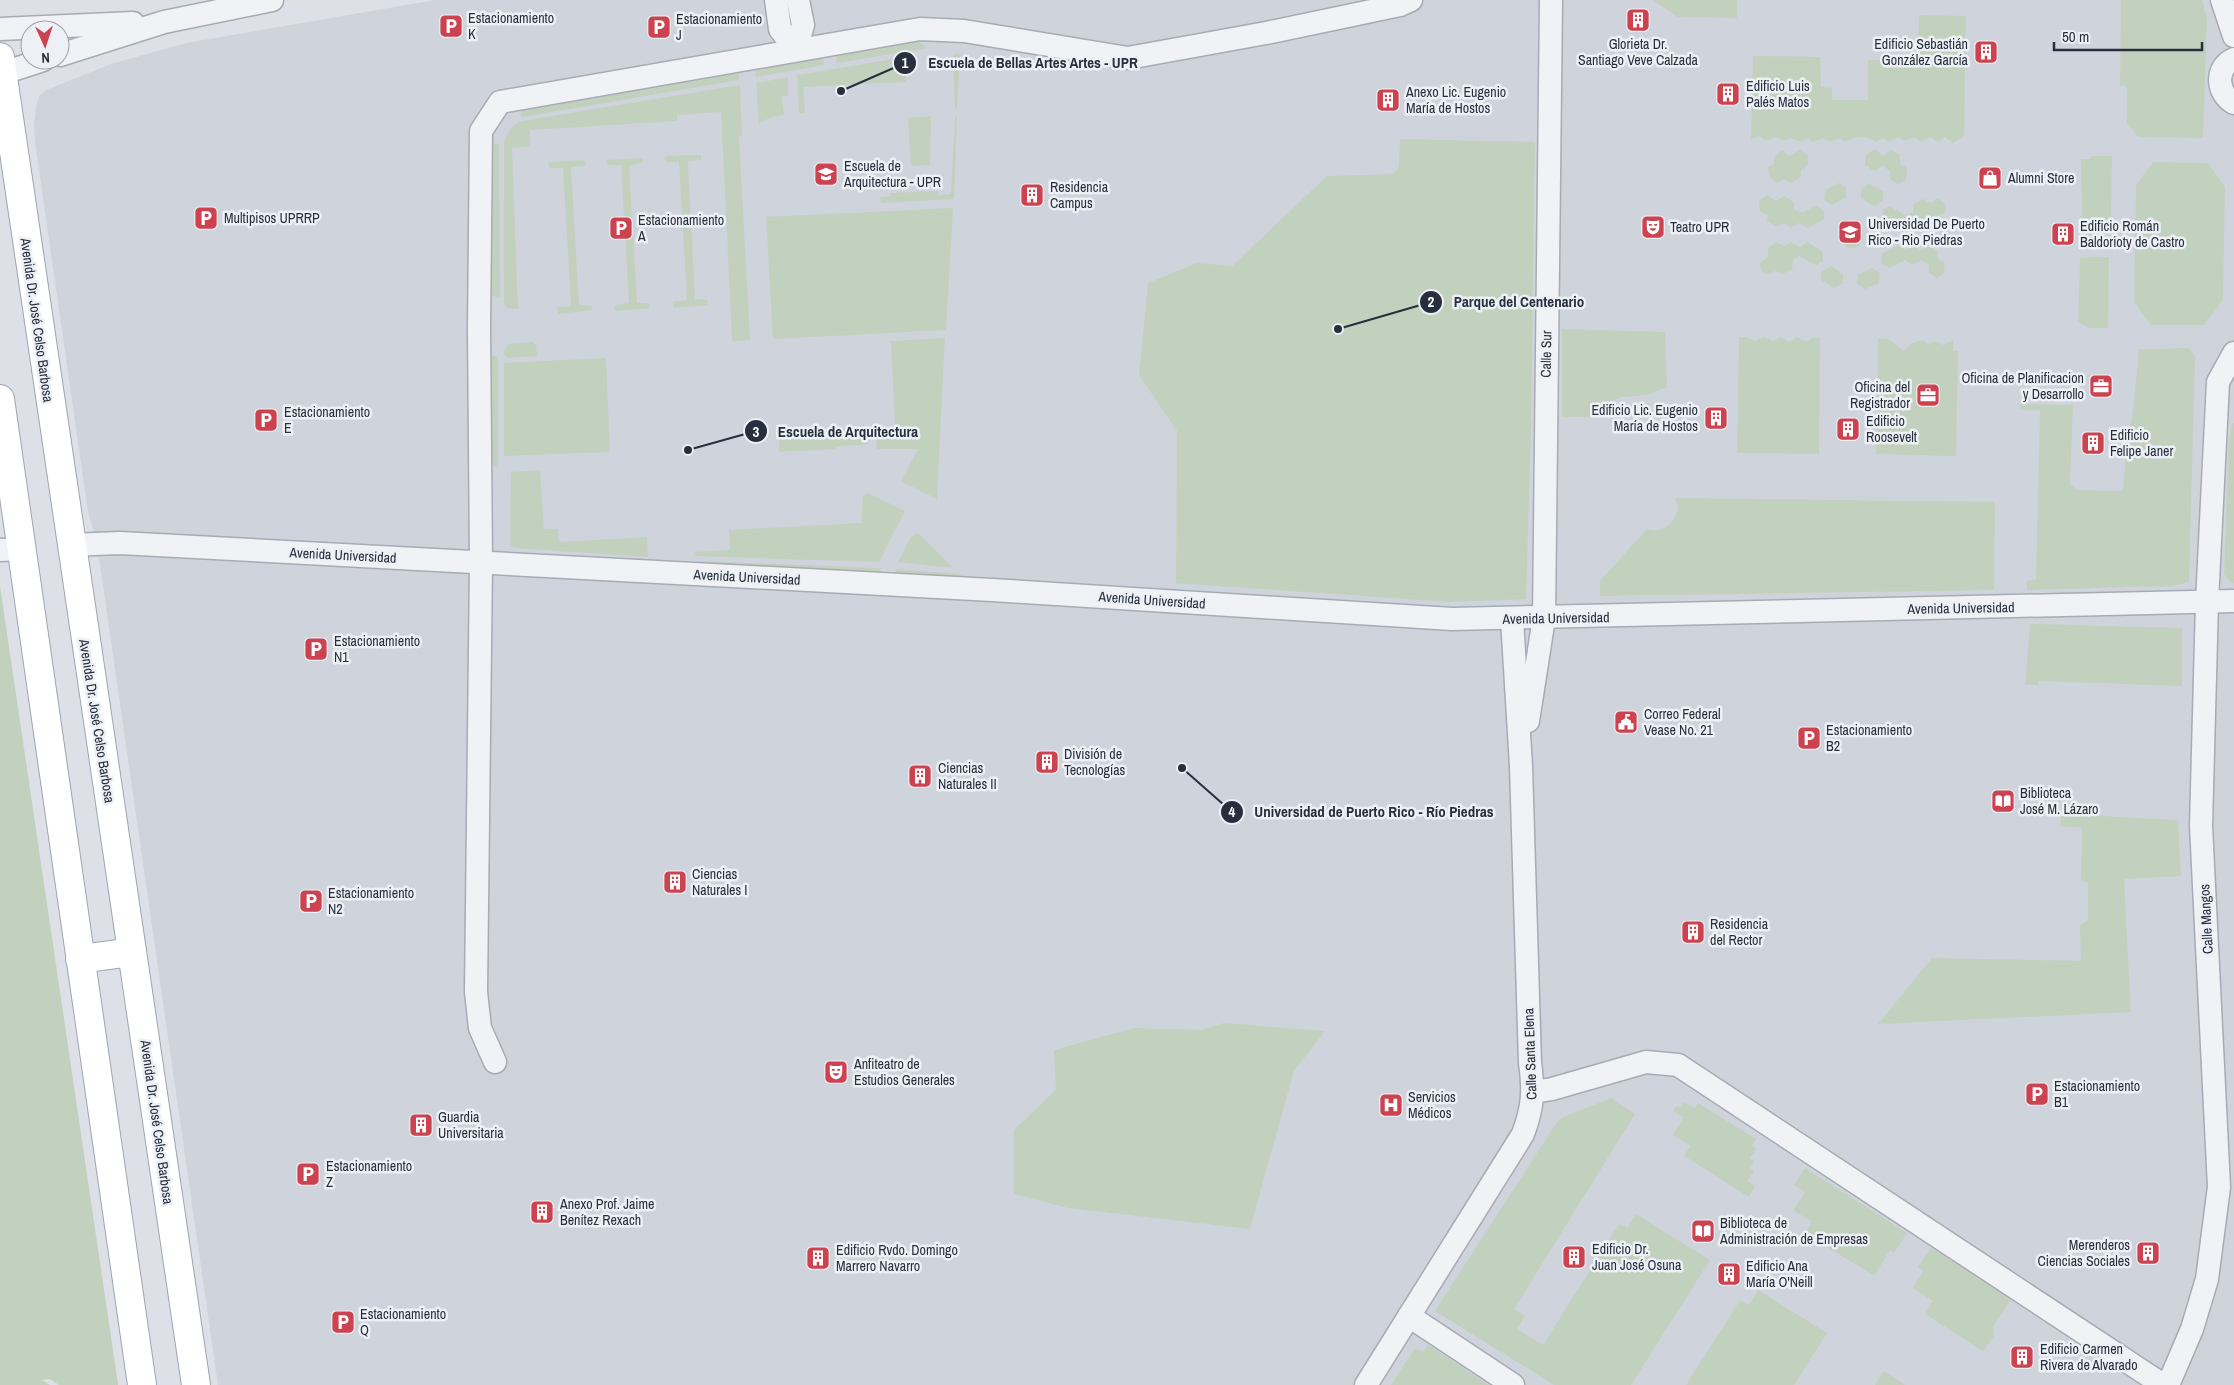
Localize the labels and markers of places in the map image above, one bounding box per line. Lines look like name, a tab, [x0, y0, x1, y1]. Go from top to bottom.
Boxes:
building icon: Glorieta Dr. Santiago Veve Calzada	[1625, 7, 1651, 33]
place label: Estacionamiento K	[468, 9, 554, 43]
place label: Estacionamiento J	[676, 10, 762, 44]
parking icon: Estacionamiento K	[438, 13, 464, 39]
parking icon: Estacionamiento J	[646, 14, 672, 40]
place label: Glorieta Dr. Santiago Veve Calzada	[1578, 35, 1699, 69]
place label: Edificio Sebastián González García	[1874, 35, 1969, 69]
building icon: Edificio Sebastián González García	[1973, 39, 1999, 65]
callout: Escuela de Bellas Artes Artes - UPR	[893, 48, 1148, 78]
place label: Edificio Luis Palés Matos	[1746, 77, 1810, 111]
building icon: Edificio Luis Palés Matos	[1715, 81, 1741, 107]
place label: Anexo Lic. Eugenio María de Hostos	[1405, 83, 1506, 117]
building icon: Anexo Lic. Eugenio María de Hostos	[1375, 87, 1401, 113]
place label: Escuela de Arquitectura - UPR	[843, 157, 941, 191]
school or university icon: Escuela de Arquitectura - UPR	[813, 161, 839, 187]
shop icon: Alumni Store	[1977, 165, 2003, 191]
place label: Alumni Store	[2007, 169, 2074, 187]
place label: Residencia Campus	[1050, 178, 1109, 212]
building icon: Residencia Campus	[1019, 182, 1045, 208]
parking icon: Multipisos UPRRP	[193, 205, 219, 231]
place label: Multipisos UPRRP	[224, 209, 320, 227]
place label: Estacionamiento A	[637, 211, 724, 245]
theatre icon: Teatro UPR	[1640, 214, 1666, 240]
parking icon: Estacionamiento A	[608, 215, 634, 241]
place label: Universidad De Puerto Rico - Rio Piedras	[1868, 215, 1985, 249]
place label: Edificio Román Baldorioty de Castro	[2080, 217, 2185, 251]
place label: Teatro UPR	[1670, 218, 1729, 236]
school or university icon: Universidad De Puerto Rico - Rio Piedras	[1837, 219, 1863, 245]
building icon: Edificio Román Baldorioty de Castro	[2050, 221, 2076, 247]
callout: Parque del Centenario	[1419, 287, 1594, 317]
place label: Oficina de Planificacion y Desarrollo	[1961, 369, 2084, 403]
office icon: Oficina de Planificacion y Desarrollo	[2088, 373, 2114, 399]
place label: Oficina del Registrador	[1850, 378, 1910, 412]
office icon: Oficina del Registrador	[1915, 382, 1941, 408]
place label: Edificio Lic. Eugenio María de Hostos	[1591, 401, 1698, 435]
place label: Estacionamiento E	[284, 403, 370, 437]
building icon: Edificio Lic. Eugenio María de Hostos	[1703, 405, 1729, 431]
parking icon: Estacionamiento E	[253, 407, 279, 433]
place label: Edificio Roosevelt	[1866, 412, 1917, 446]
callout: Escuela de Arquitectura	[743, 416, 929, 446]
building icon: Edificio Roosevelt	[1835, 416, 1861, 442]
place label: Edificio Felipe Janer	[2110, 426, 2173, 460]
building icon: Edificio Felipe Janer	[2080, 430, 2106, 456]
place label: Estacionamiento N1	[334, 632, 420, 666]
parking icon: Estacionamiento N1	[303, 636, 329, 662]
place label: Correo Federal Vease No. 21	[1644, 705, 1721, 739]
public building icon: Correo Federal Vease No. 21	[1613, 709, 1639, 735]
place label: Estacionamiento B2	[1826, 721, 1912, 755]
parking icon: Estacionamiento B2	[1796, 725, 1822, 751]
place label: División de Tecnologías	[1064, 745, 1126, 779]
building icon: División de Tecnologías	[1034, 749, 1060, 775]
place label: Ciencias Naturales II	[938, 759, 997, 793]
building icon: Ciencias Naturales II	[907, 763, 933, 789]
place label: Biblioteca José M. Lázaro	[2020, 784, 2098, 818]
library icon: Biblioteca José M. Lázaro	[1990, 788, 2016, 814]
callout: Universidad de Puerto Rico - Río Piedras	[1220, 797, 1504, 827]
place label: Ciencias Naturales I	[692, 865, 748, 899]
building icon: Ciencias Naturales I	[662, 869, 688, 895]
place label: Estacionamiento N2	[328, 884, 414, 918]
parking icon: Estacionamiento N2	[298, 888, 324, 914]
place label: Residencia del Rector	[1710, 915, 1769, 949]
building icon: Residencia del Rector	[1680, 919, 1706, 945]
place label: Anfiteatro de Estudios Generales	[853, 1055, 955, 1089]
theatre icon: Anfiteatro de Estudios Generales	[823, 1059, 849, 1085]
place label: Estacionamiento B1	[2054, 1077, 2140, 1111]
parking icon: Estacionamiento B1	[2024, 1081, 2050, 1107]
place label: Servicios Médicos	[1408, 1088, 1456, 1122]
hospital icon: Servicios Médicos	[1378, 1092, 1404, 1118]
place label: Guardia Universitaria	[438, 1108, 504, 1142]
building icon: Guardia Universitaria	[408, 1112, 434, 1138]
place label: Estacionamiento Z	[326, 1157, 412, 1191]
parking icon: Estacionamiento Z	[295, 1161, 321, 1187]
place label: Anexo Prof. Jaime Benítez Rexach	[559, 1195, 654, 1229]
building icon: Anexo Prof. Jaime Benítez Rexach	[529, 1199, 555, 1225]
place label: Biblioteca de Administración de Empresas	[1719, 1214, 1868, 1248]
library icon: Biblioteca de Administración de Empresas	[1690, 1218, 1716, 1244]
place label: Merenderos Ciencias Sociales	[2037, 1236, 2130, 1270]
place label: Edificio Dr. Juan José Osuna	[1592, 1240, 1682, 1274]
building icon: Merenderos Ciencias Sociales	[2135, 1240, 2161, 1266]
place label: Edificio Rvdo. Domingo Marrero Navarro	[836, 1241, 958, 1275]
building icon: Edificio Dr. Juan José Osuna	[1561, 1244, 1587, 1270]
building icon: Edificio Rvdo. Domingo Marrero Navarro	[805, 1245, 831, 1271]
place label: Edificio Ana María O'Neill	[1746, 1257, 1813, 1291]
building icon: Edificio Ana María O'Neill	[1716, 1261, 1742, 1287]
place label: Estacionamiento Q	[360, 1305, 446, 1339]
parking icon: Estacionamiento Q	[330, 1309, 356, 1335]
place label: Edificio Carmen Rivera de Alvarado	[2040, 1340, 2138, 1374]
building icon: Edificio Carmen Rivera de Alvarado	[2009, 1344, 2035, 1370]

